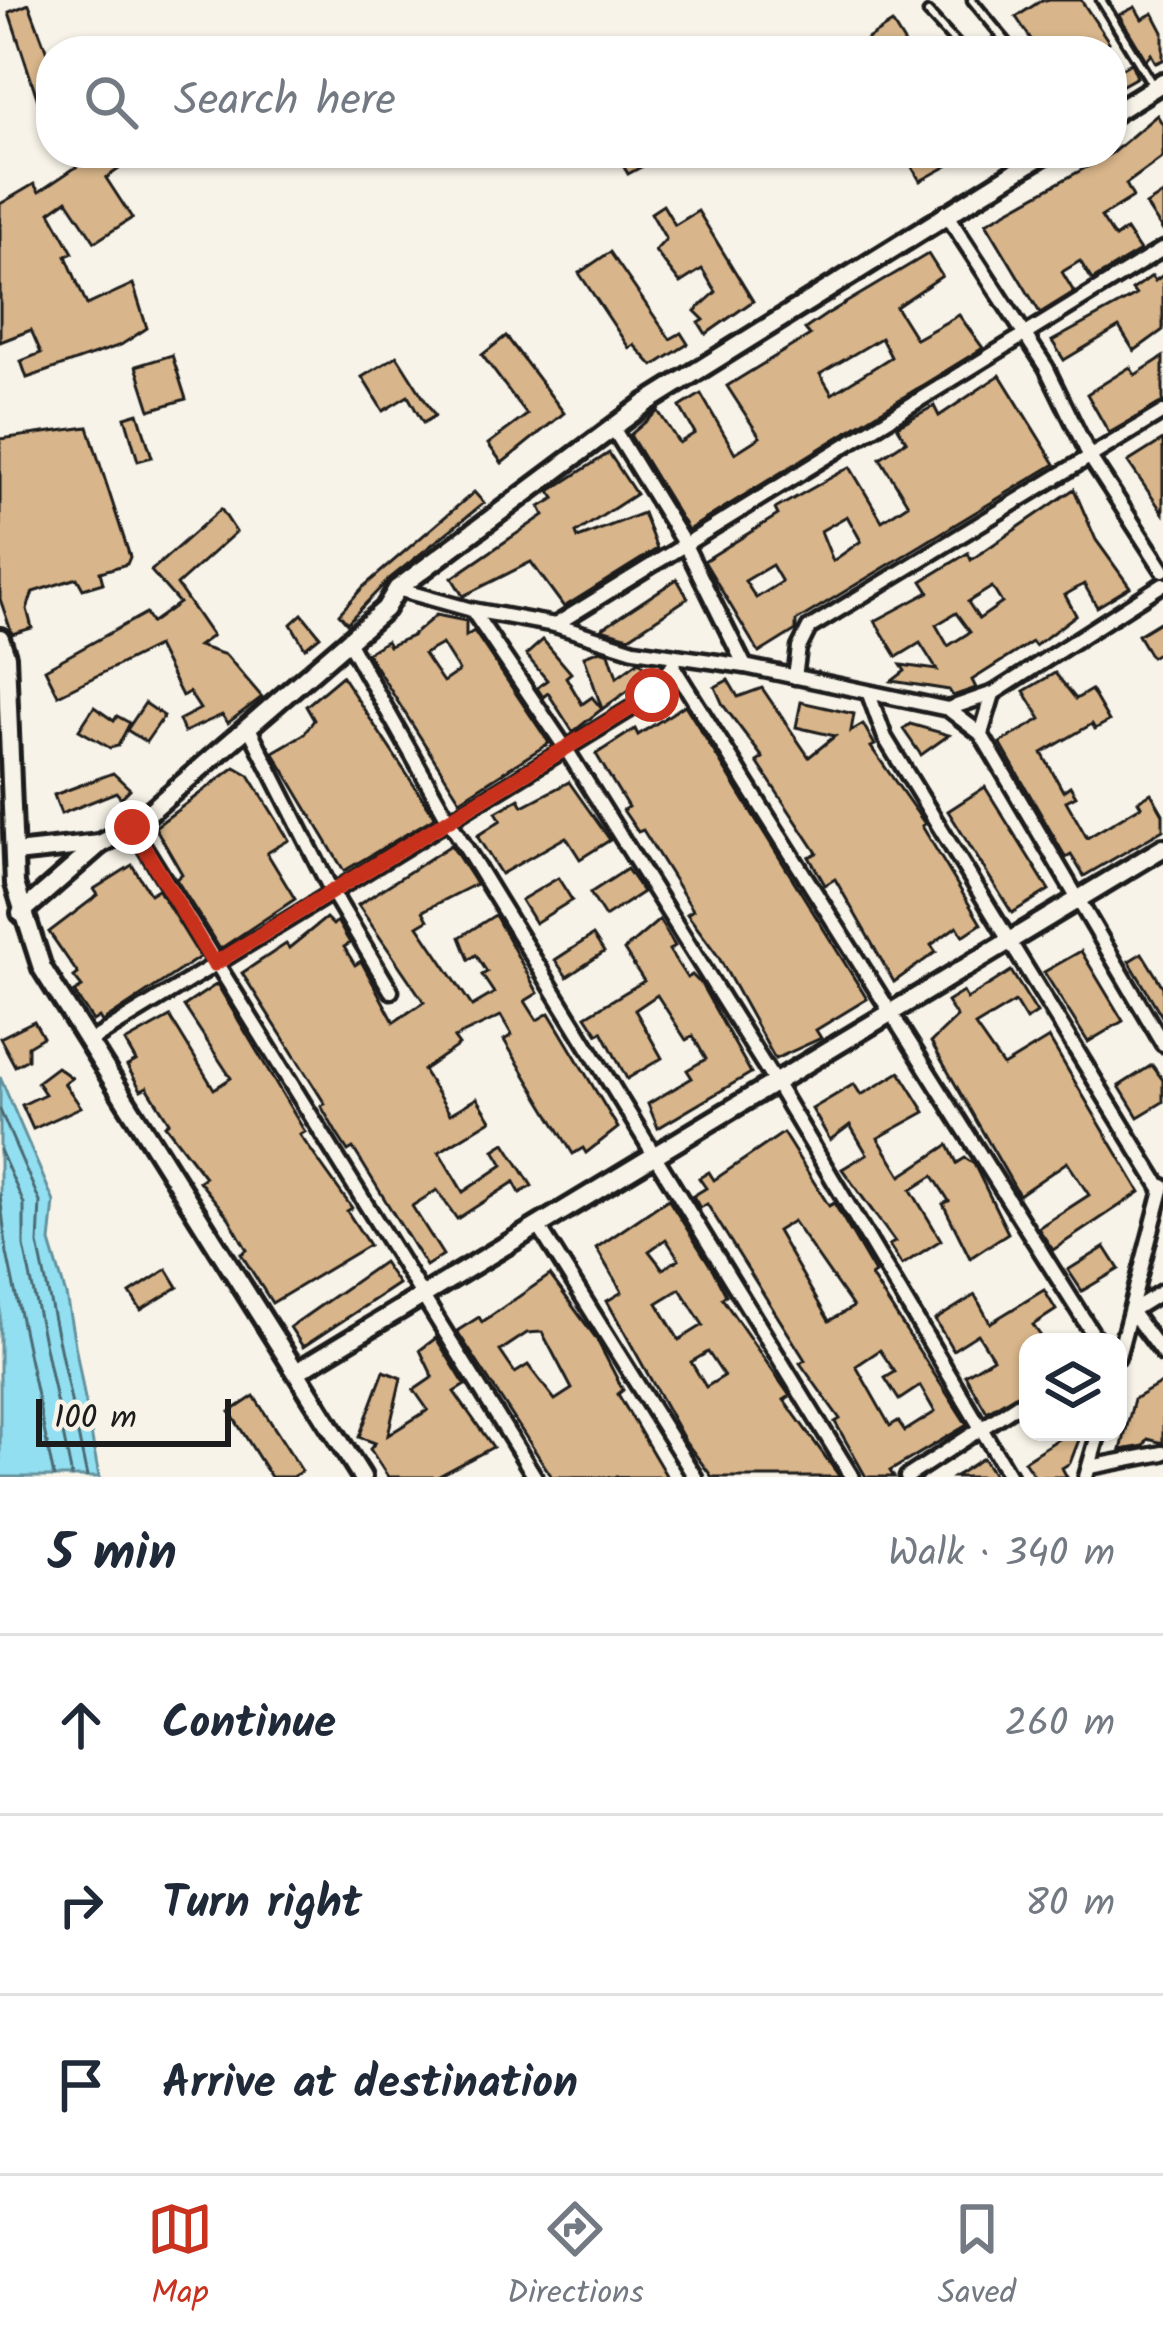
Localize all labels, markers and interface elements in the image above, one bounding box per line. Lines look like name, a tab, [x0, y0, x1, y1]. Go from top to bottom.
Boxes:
search box	[36, 36, 1127, 168]
text: Search here	[174, 66, 396, 138]
icon: search	[78, 69, 144, 135]
route start	[625, 668, 679, 722]
route end	[105, 800, 159, 854]
map controls	[1019, 1333, 1127, 1441]
button: layers	[1019, 1333, 1127, 1441]
scale bar	[36, 1393, 231, 1446]
text: 100 m	[54, 1393, 137, 1446]
text: 5 min	[48, 1515, 177, 1596]
text: Walk · 340 m	[888, 1524, 1115, 1586]
text: Continue	[162, 1689, 336, 1761]
icon: ahead	[48, 1692, 114, 1758]
text: 260 m	[1004, 1694, 1115, 1756]
text: Turn right	[162, 1869, 362, 1941]
icon: right	[48, 1872, 114, 1938]
text: 80 m	[1025, 1874, 1115, 1936]
text: Arrive at destination	[162, 2049, 578, 2121]
icon: arrive	[48, 2052, 114, 2118]
tab: Map	[147, 2196, 213, 2321]
tab: Directions	[507, 2196, 644, 2321]
tab: Saved	[938, 2196, 1016, 2321]

